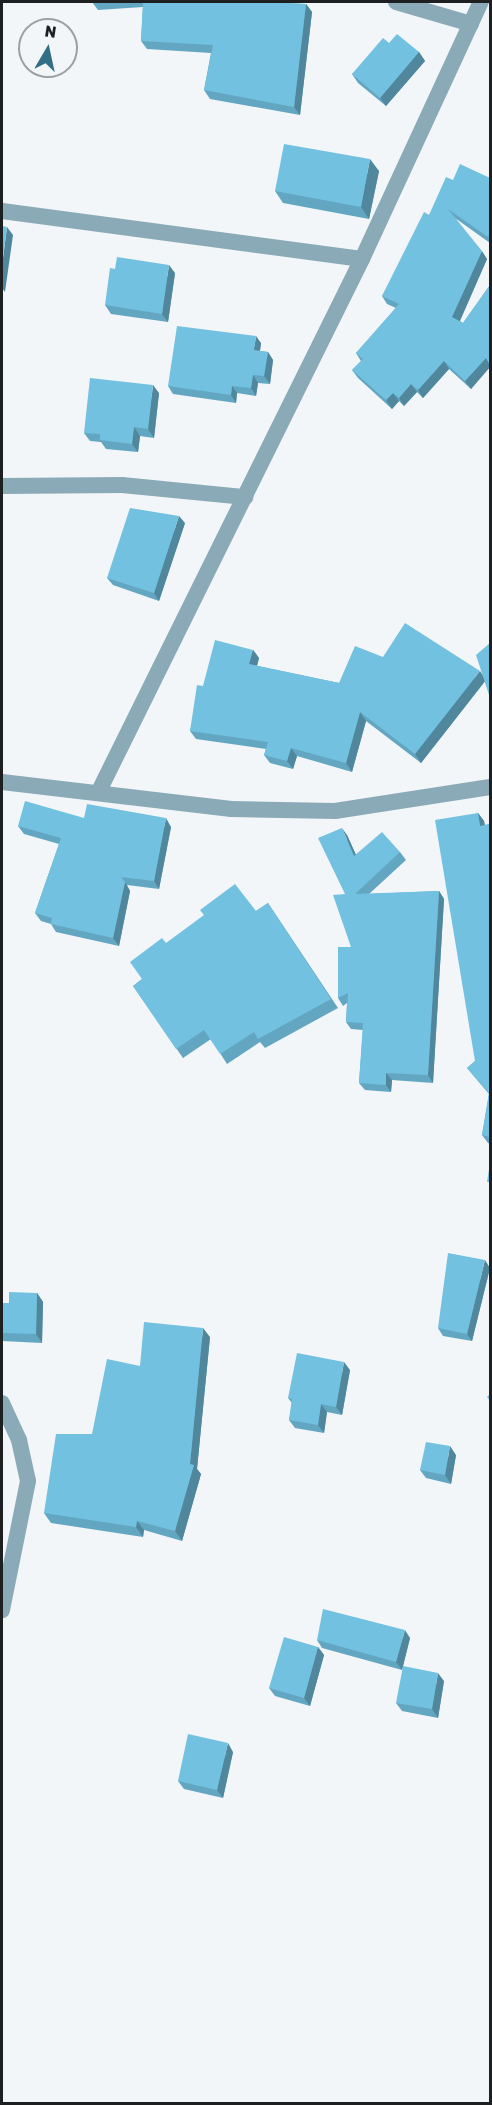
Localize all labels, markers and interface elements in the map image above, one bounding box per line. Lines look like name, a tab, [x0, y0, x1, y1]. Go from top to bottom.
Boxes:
north arrow	[18, 18, 78, 78]
text: N	[43, 21, 58, 42]

